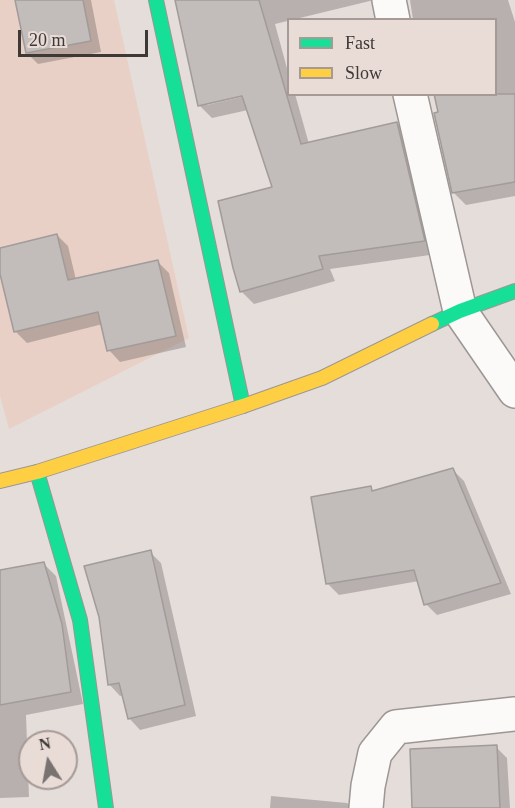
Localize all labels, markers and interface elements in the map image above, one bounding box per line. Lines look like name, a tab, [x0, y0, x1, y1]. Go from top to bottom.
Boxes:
scale bar	[21, 18, 152, 56]
legend	[287, 18, 497, 96]
text: 20 m	[29, 30, 66, 50]
text: Fast	[345, 33, 375, 53]
text: Slow	[345, 63, 382, 83]
north arrow	[18, 730, 78, 790]
text: N	[38, 734, 52, 753]

